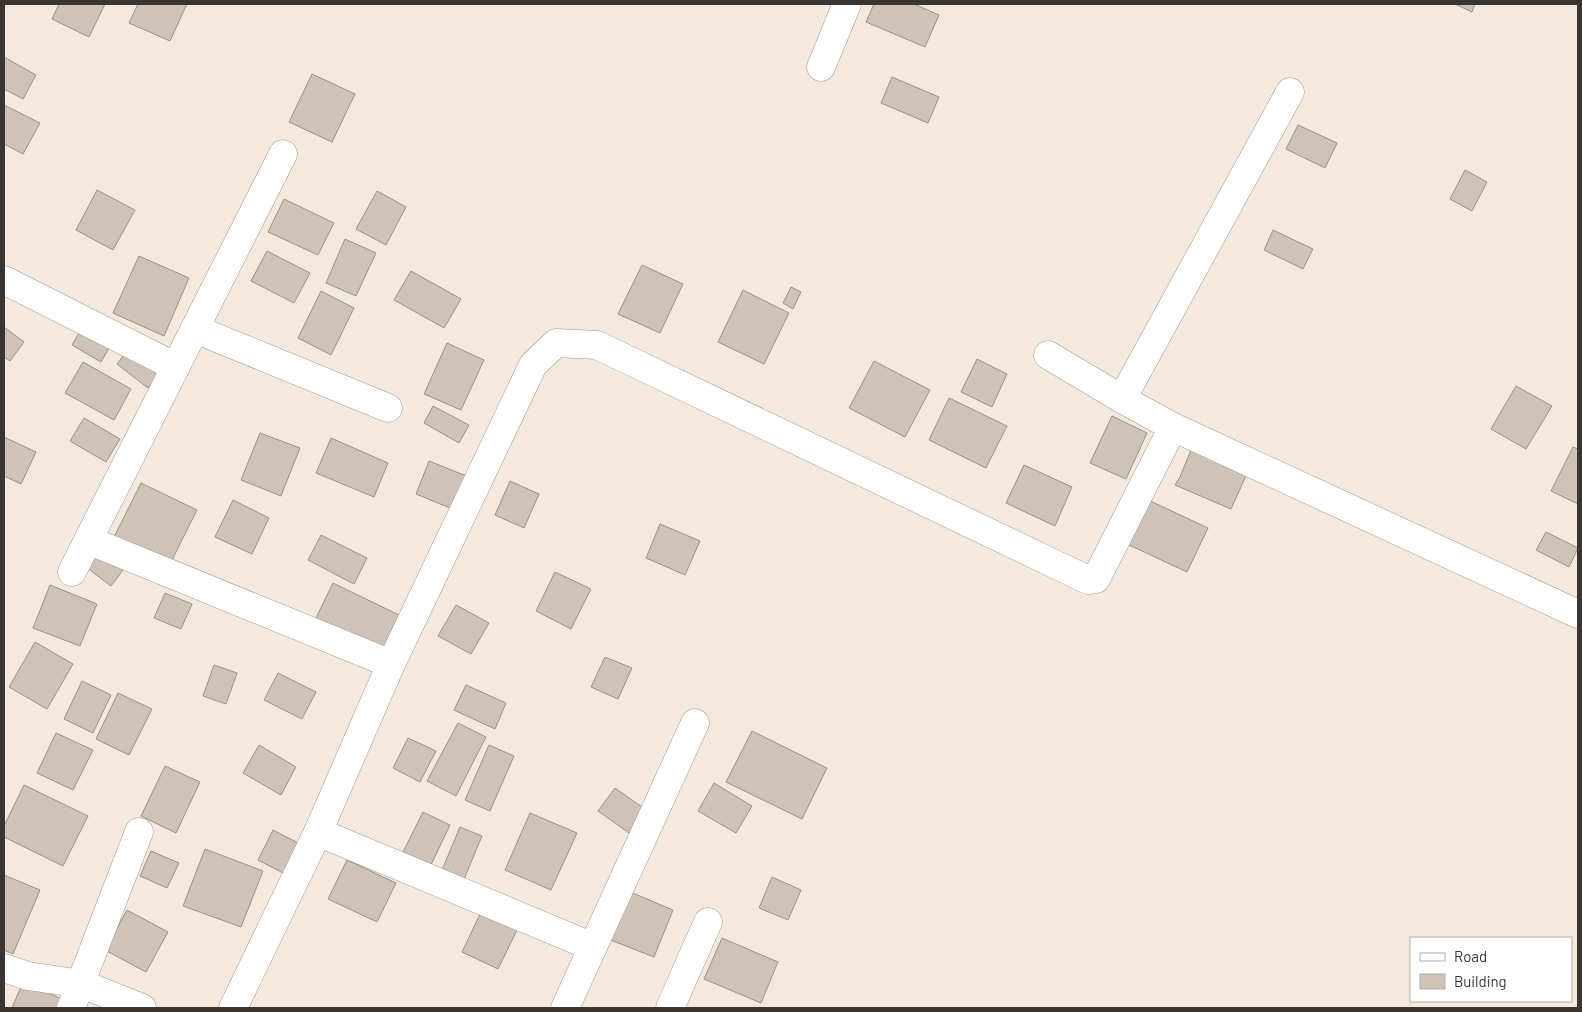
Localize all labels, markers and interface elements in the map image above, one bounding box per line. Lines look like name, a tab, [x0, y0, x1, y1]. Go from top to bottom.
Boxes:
legend	[1410, 937, 1572, 1002]
text: Road	[1454, 947, 1487, 965]
text: Building	[1454, 972, 1507, 990]

